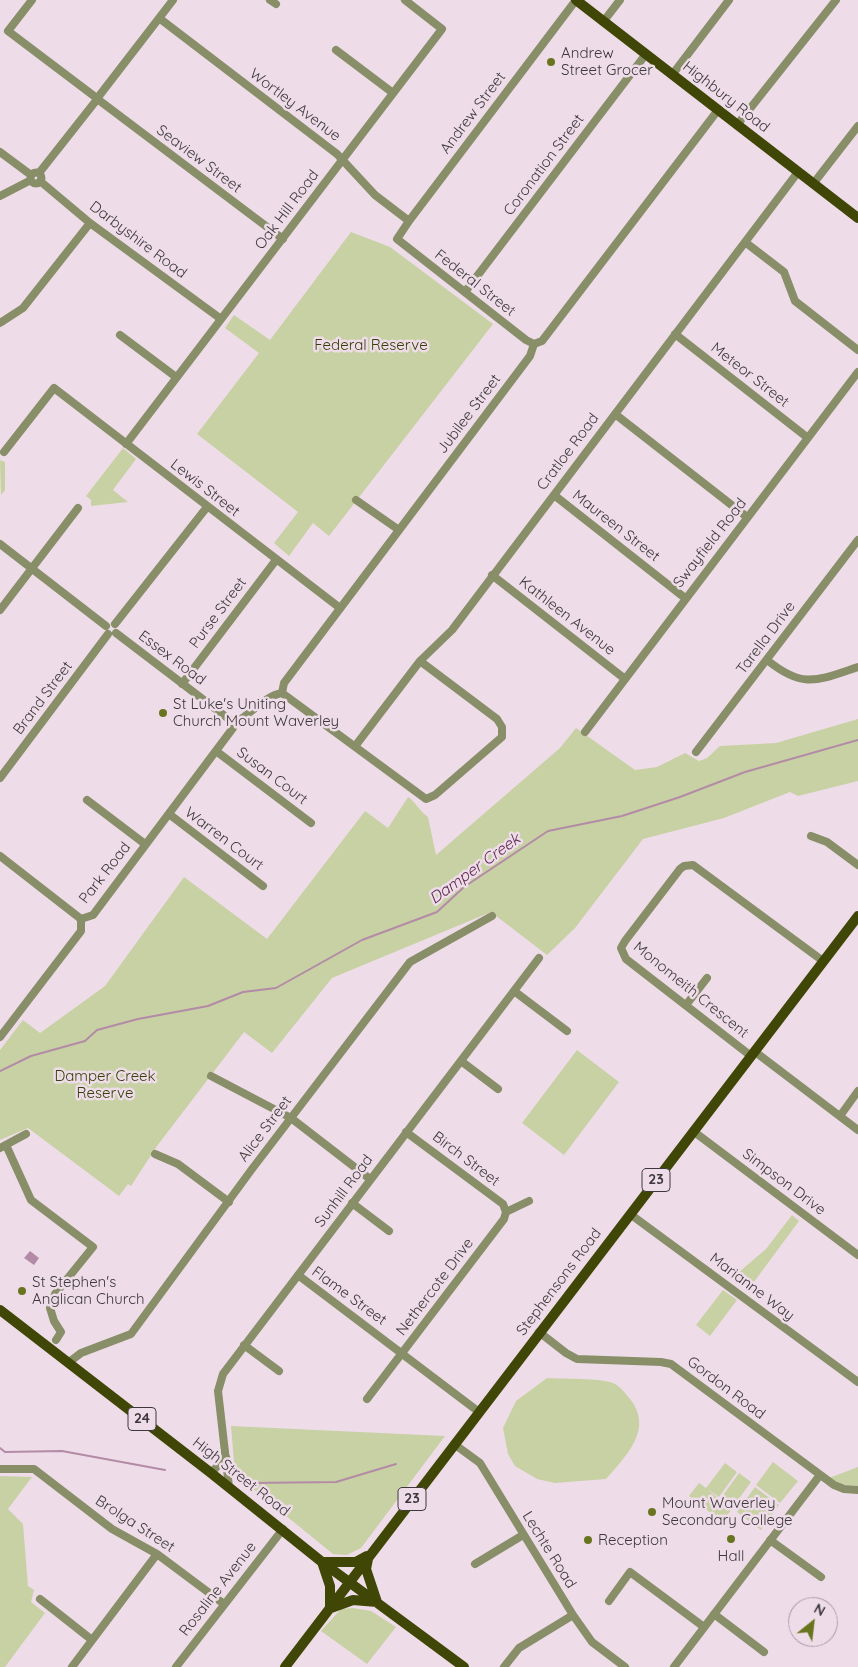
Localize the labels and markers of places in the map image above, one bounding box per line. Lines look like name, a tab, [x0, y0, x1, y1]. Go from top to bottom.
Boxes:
place label: Andrew Street Grocer	[561, 44, 653, 79]
marker: Andrew Street Grocer	[545, 56, 557, 68]
place label: St Luke's Uniting Church Mount Waverley	[173, 695, 339, 730]
marker: St Luke's Uniting Church Mount Waverley	[157, 707, 169, 719]
place label: St Stephen's Anglican Church	[32, 1273, 145, 1308]
marker: St Stephen's Anglican Church	[16, 1285, 28, 1297]
place label: Mount Waverley Secondary College	[662, 1494, 793, 1529]
marker: Mount Waverley Secondary College	[646, 1506, 658, 1518]
place label: Reception	[598, 1531, 668, 1549]
marker: Hall	[725, 1533, 737, 1545]
marker: Reception	[582, 1534, 594, 1546]
place label: Hall	[718, 1547, 744, 1565]

